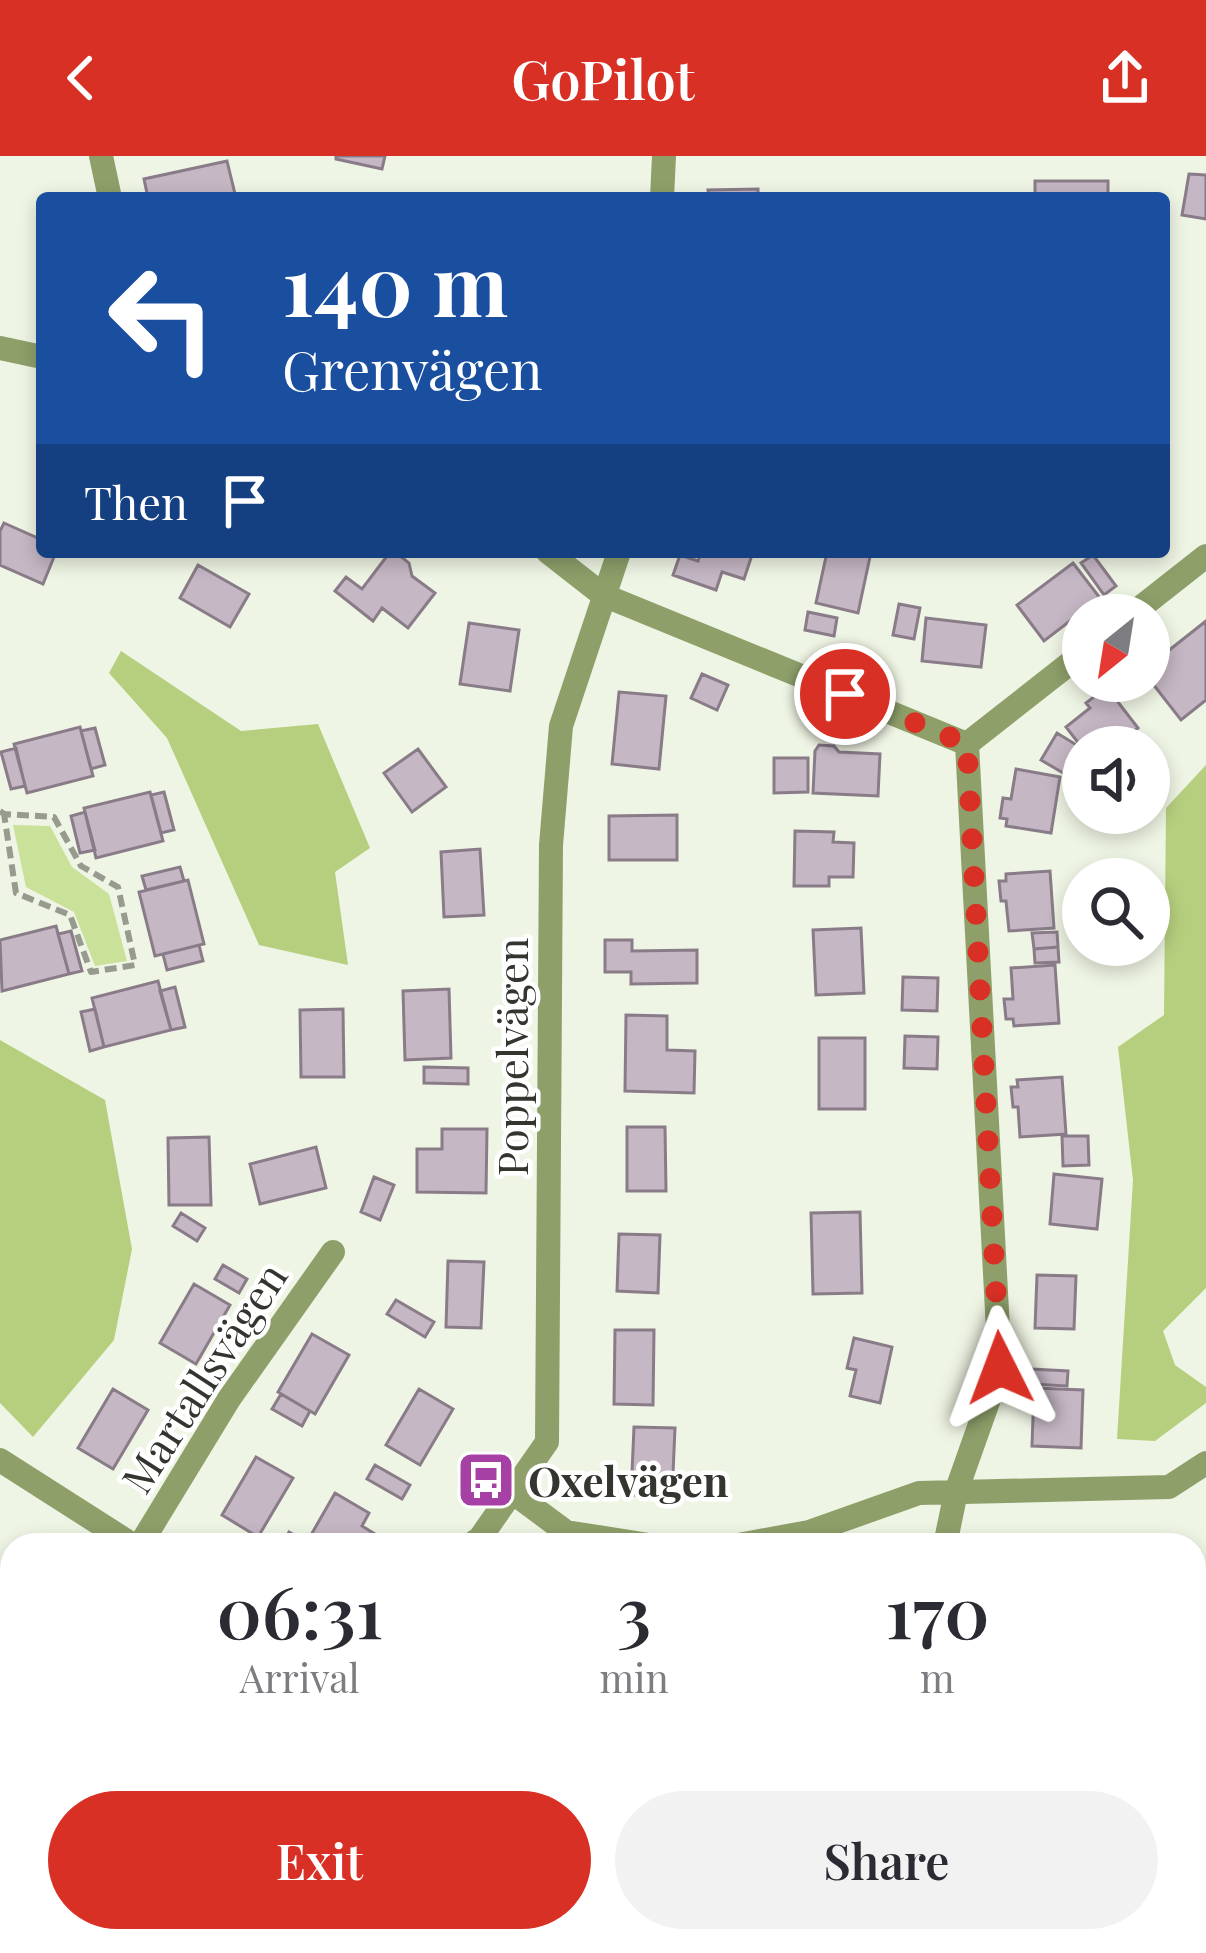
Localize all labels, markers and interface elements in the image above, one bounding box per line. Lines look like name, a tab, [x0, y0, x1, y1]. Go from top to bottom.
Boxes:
text: GoPilot	[511, 42, 695, 114]
icon: back	[48, 45, 114, 111]
icon: share	[1092, 45, 1158, 111]
text: 140 m	[282, 226, 508, 338]
icon: left	[84, 240, 240, 396]
text: Grenvägen	[282, 333, 543, 405]
icon: arrive	[212, 468, 278, 534]
text: Then	[84, 471, 188, 531]
north arrow	[1062, 594, 1170, 702]
map controls	[1062, 594, 1170, 966]
pin	[794, 643, 896, 745]
icon: arrive	[812, 661, 878, 727]
button: sound	[1062, 726, 1170, 834]
button: search	[1062, 858, 1170, 966]
street label: Poppelvägen	[483, 938, 539, 1176]
street label: Martallsvägen	[108, 1251, 298, 1503]
position arrow	[937, 1305, 1063, 1431]
bus stop icon: Oxelvägen	[455, 1449, 517, 1511]
place label: Oxelvägen	[528, 1452, 729, 1508]
text: 06:31	[216, 1561, 383, 1657]
text: 3	[617, 1561, 651, 1657]
text: 170	[885, 1561, 990, 1657]
text: Arrival	[240, 1651, 360, 1703]
text: min	[599, 1651, 669, 1703]
text: m	[920, 1651, 955, 1703]
button: Exit	[48, 1791, 591, 1929]
button: Share	[615, 1791, 1158, 1929]

